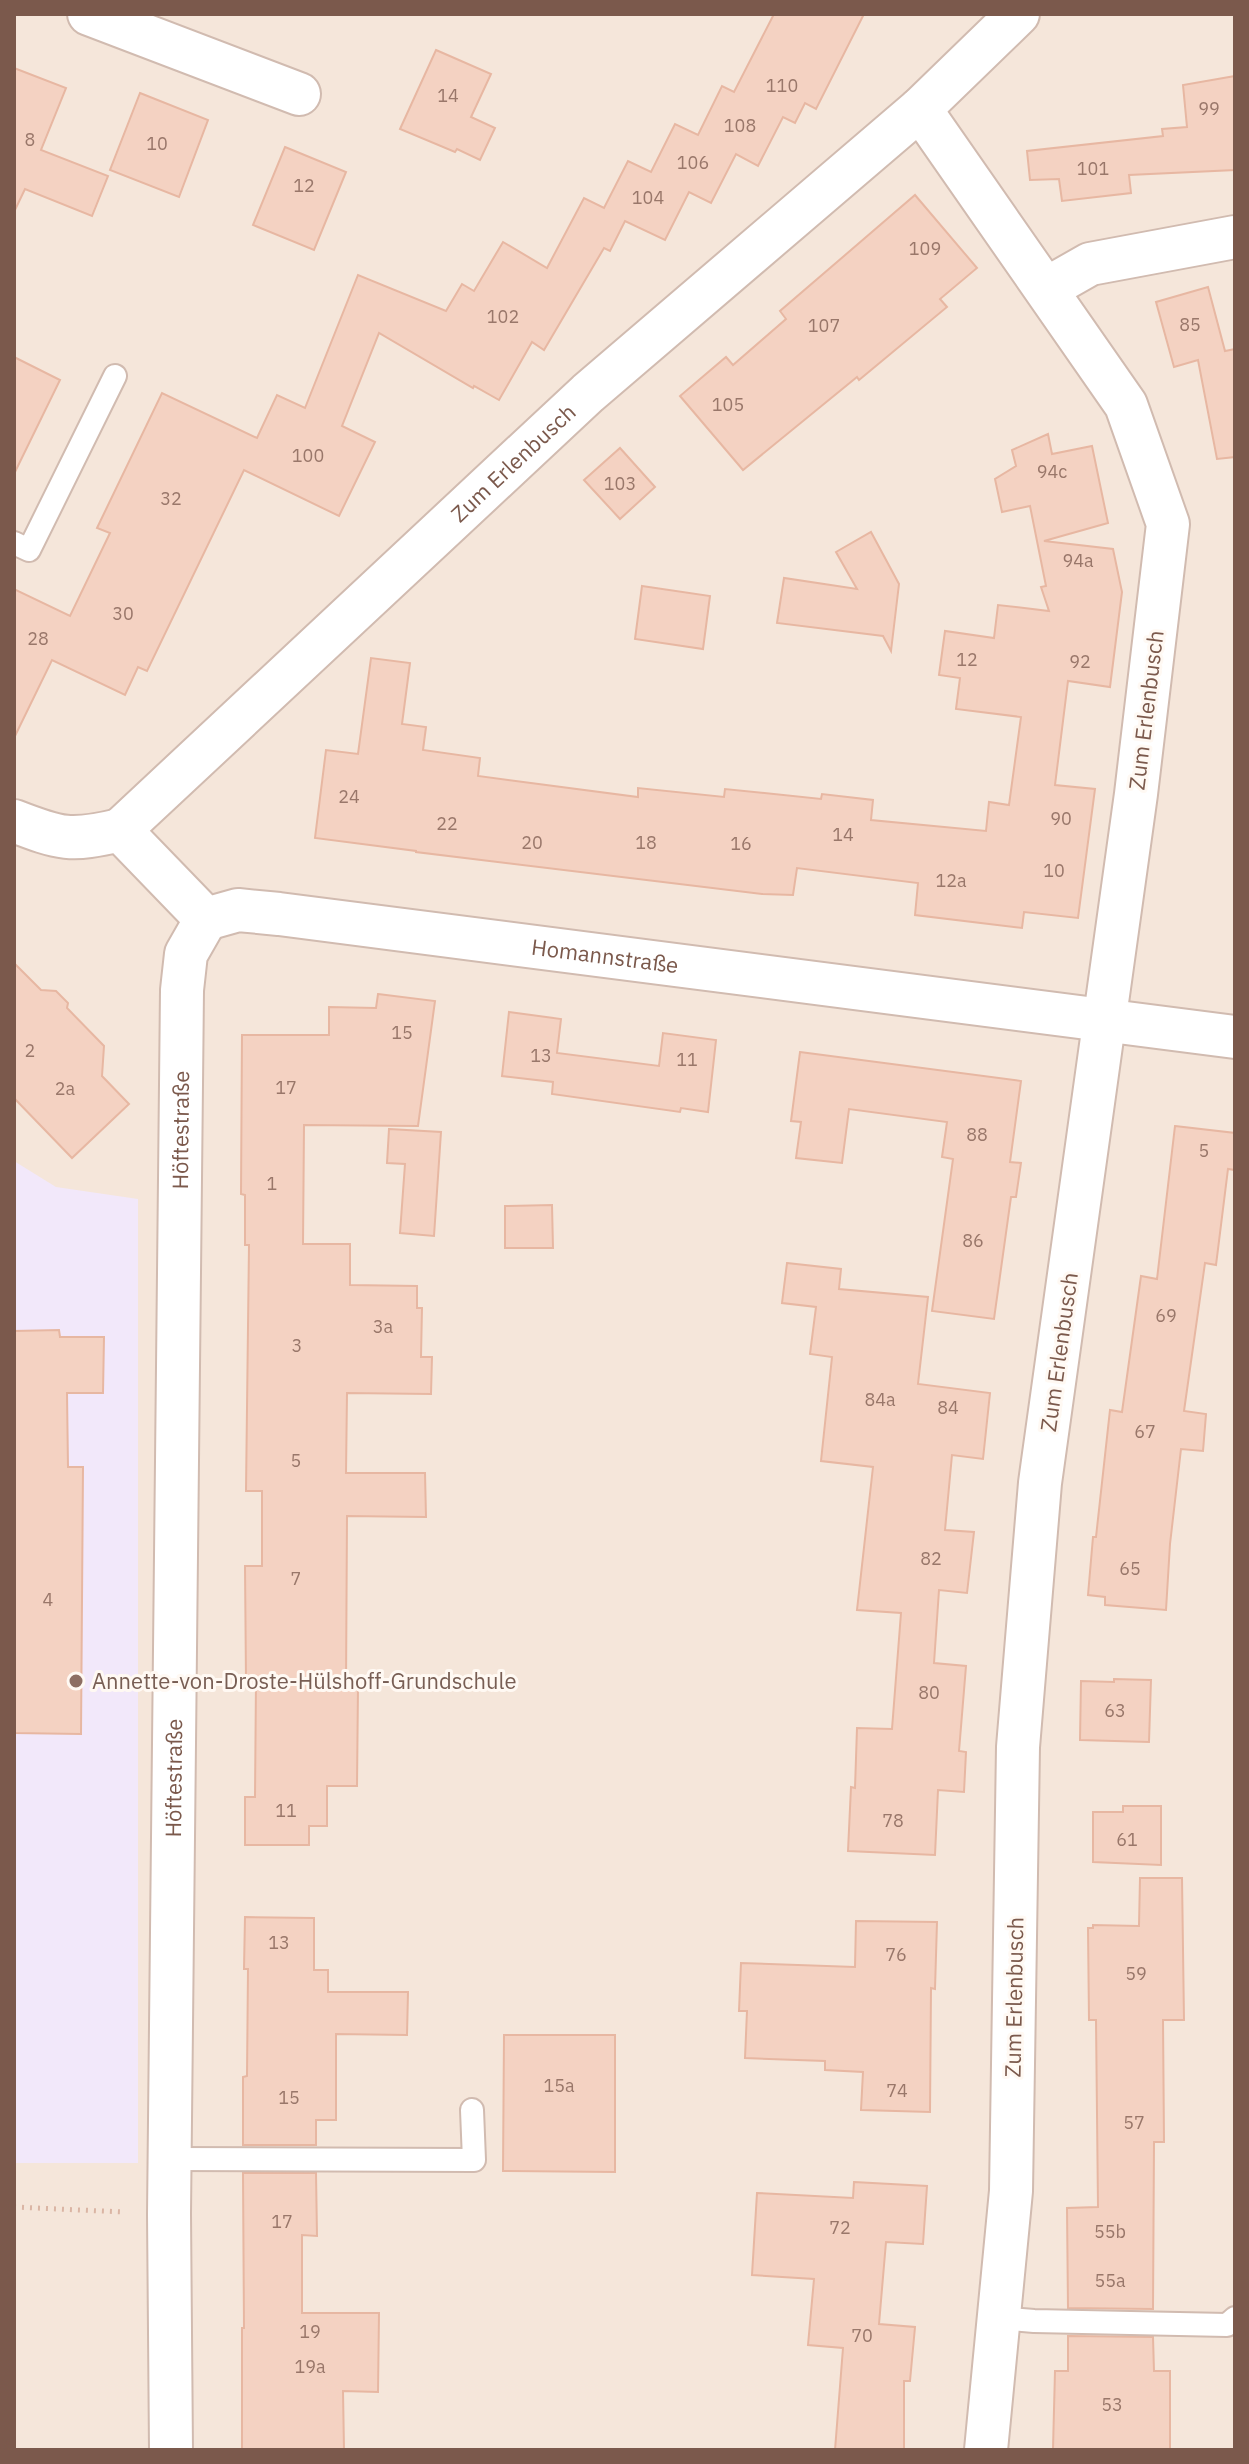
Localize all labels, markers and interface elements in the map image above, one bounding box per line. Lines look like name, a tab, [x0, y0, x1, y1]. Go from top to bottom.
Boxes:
house number: 110	[766, 74, 798, 97]
house number: 14	[437, 84, 459, 107]
house number: 99	[1198, 97, 1220, 120]
house number: 108	[724, 114, 756, 137]
house number: 8	[25, 128, 35, 151]
house number: 10	[146, 132, 168, 155]
house number: 106	[677, 151, 709, 174]
house number: 101	[1077, 157, 1109, 180]
house number: 12	[293, 174, 315, 197]
house number: 104	[632, 186, 664, 209]
house number: 109	[909, 237, 941, 260]
house number: 102	[487, 305, 519, 328]
house number: 85	[1179, 313, 1201, 336]
house number: 107	[808, 314, 840, 337]
house number: 105	[712, 393, 744, 416]
street label: Zum Erlenbusch	[444, 397, 581, 528]
house number: 100	[292, 444, 324, 467]
house number: 94c	[1037, 460, 1067, 483]
house number: 103	[604, 472, 636, 495]
house number: 32	[160, 487, 182, 510]
house number: 94a	[1062, 549, 1094, 572]
house number: 30	[112, 602, 134, 625]
house number: 28	[27, 627, 49, 650]
street label: Zum Erlenbusch	[1121, 628, 1170, 791]
house number: 12	[956, 648, 978, 671]
house number: 92	[1069, 650, 1091, 673]
house number: 24	[338, 785, 360, 808]
house number: 90	[1050, 807, 1072, 830]
house number: 22	[436, 812, 458, 835]
house number: 14	[832, 823, 854, 846]
house number: 20	[521, 831, 543, 854]
house number: 18	[635, 831, 657, 854]
house number: 16	[730, 832, 752, 855]
house number: 10	[1043, 859, 1065, 882]
house number: 12a	[935, 869, 967, 892]
street label: Homannstraße	[530, 932, 680, 979]
house number: 15	[391, 1021, 413, 1044]
house number: 2	[25, 1039, 35, 1062]
house number: 13	[530, 1044, 552, 1067]
house number: 11	[676, 1048, 698, 1071]
street label: Höftestraße	[165, 1070, 195, 1190]
house number: 17	[275, 1076, 297, 1099]
house number: 2a	[55, 1077, 76, 1100]
house number: 88	[966, 1123, 988, 1146]
house number: 5	[1199, 1139, 1209, 1162]
house number: 1	[267, 1172, 277, 1195]
house number: 86	[962, 1229, 984, 1252]
street label: Zum Erlenbusch	[1033, 1270, 1084, 1433]
house number: 69	[1155, 1304, 1177, 1327]
house number: 3a	[373, 1315, 394, 1338]
house number: 3	[292, 1334, 302, 1357]
house number: 84a	[864, 1388, 896, 1411]
house number: 84	[937, 1396, 959, 1419]
house number: 67	[1134, 1420, 1156, 1443]
house number: 5	[291, 1449, 301, 1472]
house number: 82	[920, 1547, 942, 1570]
house number: 65	[1119, 1557, 1141, 1580]
house number: 7	[291, 1567, 301, 1590]
house number: 4	[43, 1588, 54, 1611]
place label: Annette-von-Droste-Hülshoff-Grundschule	[92, 1666, 517, 1695]
marker: Annette-von-Droste-Hülshoff-Grundschule	[67, 1672, 85, 1690]
house number: 80	[918, 1681, 940, 1704]
house number: 63	[1104, 1699, 1126, 1722]
street label: Höftestraße	[158, 1718, 188, 1838]
house number: 11	[275, 1799, 297, 1822]
house number: 78	[882, 1809, 904, 1832]
house number: 61	[1116, 1828, 1138, 1851]
street label: Zum Erlenbusch	[998, 1916, 1029, 2078]
house number: 13	[268, 1931, 290, 1954]
house number: 76	[885, 1943, 907, 1966]
house number: 59	[1125, 1962, 1147, 1985]
house number: 15a	[543, 2074, 575, 2097]
house number: 74	[886, 2079, 908, 2102]
house number: 15	[278, 2086, 300, 2109]
house number: 57	[1123, 2111, 1145, 2134]
house number: 17	[271, 2210, 293, 2233]
house number: 72	[829, 2216, 851, 2239]
house number: 55b	[1094, 2220, 1126, 2243]
house number: 55a	[1094, 2269, 1126, 2292]
house number: 19	[299, 2320, 321, 2343]
house number: 70	[851, 2324, 873, 2347]
house number: 19a	[294, 2355, 326, 2378]
house number: 53	[1101, 2393, 1123, 2416]

